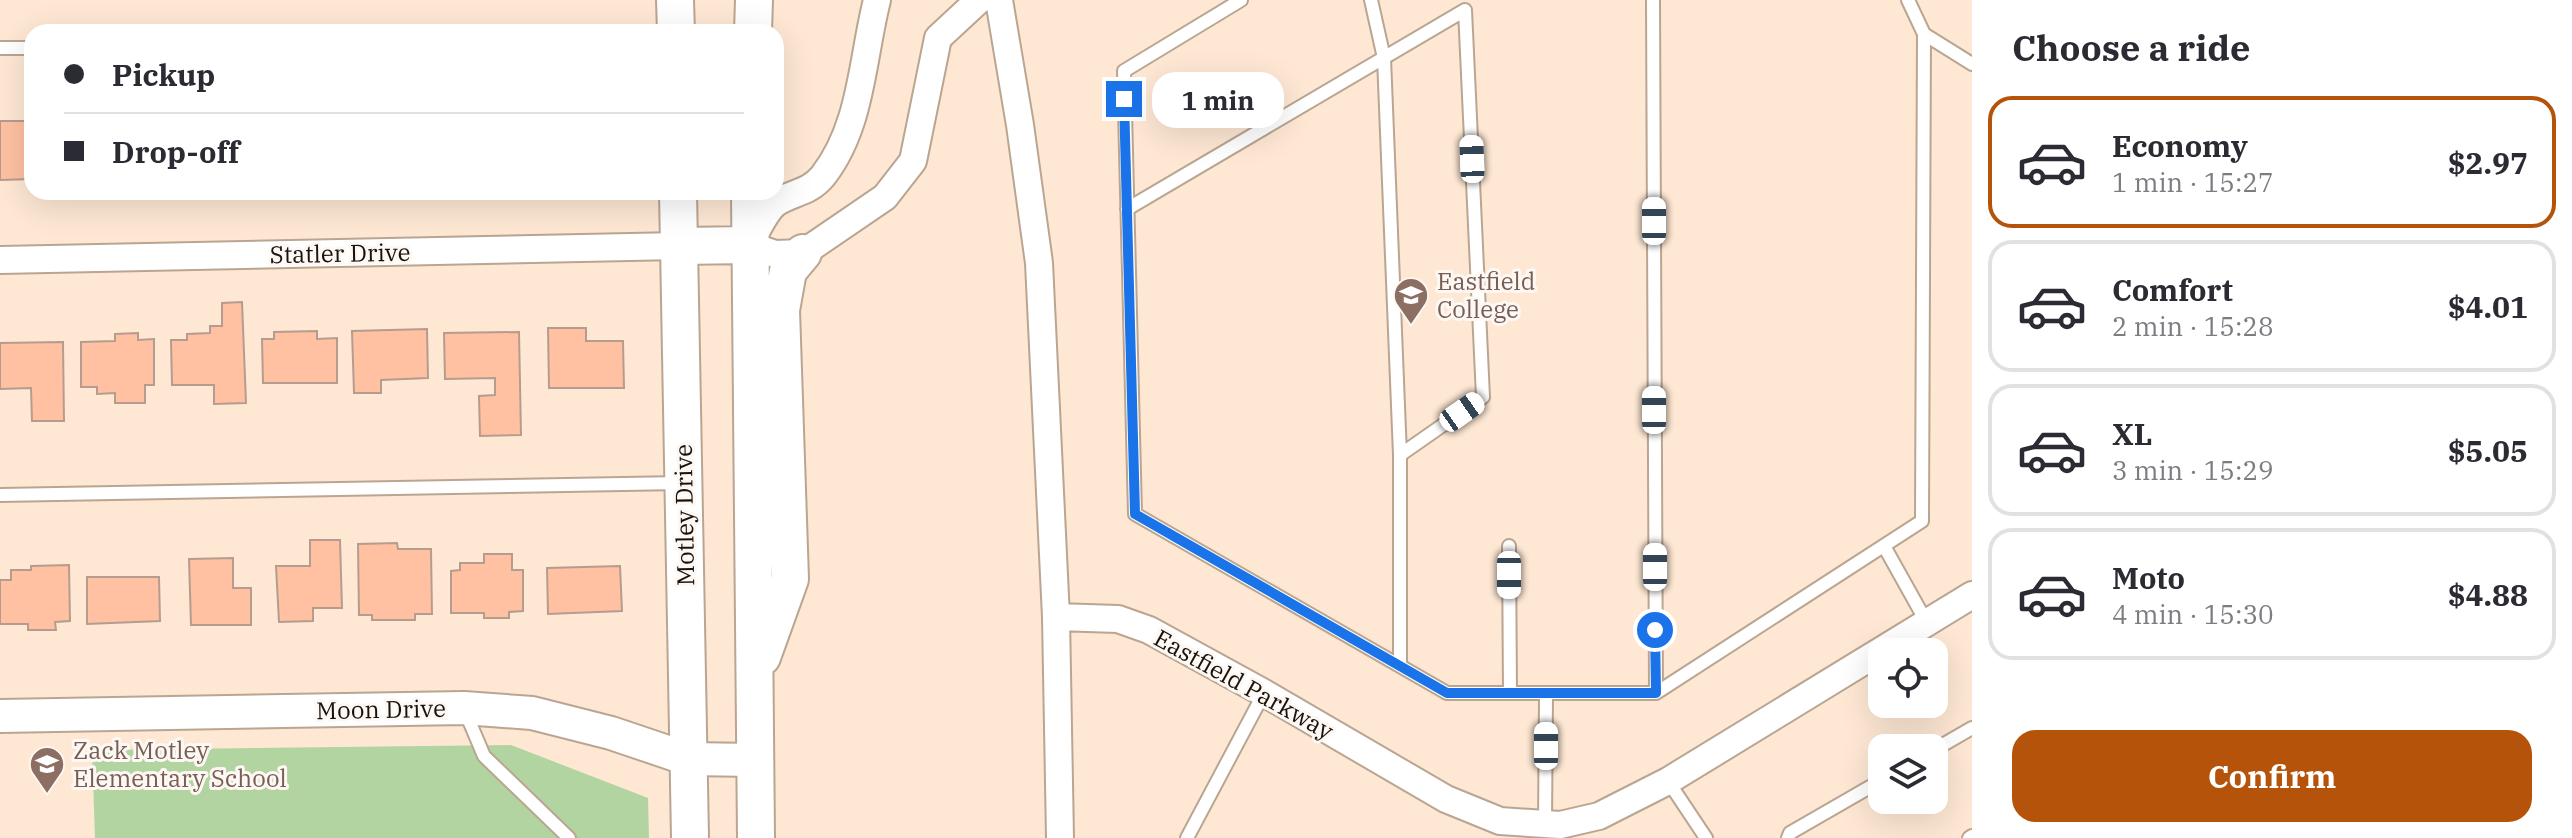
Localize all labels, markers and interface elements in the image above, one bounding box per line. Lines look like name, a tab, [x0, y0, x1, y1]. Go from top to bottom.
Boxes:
text: Choose a ride	[2012, 24, 2251, 71]
text: Pickup	[112, 55, 215, 94]
callout: 1 min	[1152, 71, 1284, 127]
route end	[1106, 81, 1142, 117]
text: 1 min	[1182, 83, 1254, 117]
icon: car	[2016, 126, 2088, 198]
text: Economy	[2112, 126, 2248, 165]
text: Drop-off	[112, 132, 240, 171]
car	[1459, 135, 1485, 183]
text: $2.97	[2448, 143, 2528, 182]
text: 1 min · 15:27	[2112, 165, 2274, 199]
car	[1642, 197, 1666, 245]
street label: Statler Drive	[269, 236, 411, 270]
place label: Eastfield College	[1437, 265, 1535, 325]
icon: car	[2016, 270, 2088, 342]
text: Comfort	[2112, 270, 2233, 309]
school or university icon: Eastfield College	[1392, 276, 1430, 326]
text: $4.01	[2448, 287, 2528, 326]
text: 2 min · 15:28	[2112, 309, 2274, 343]
car	[1642, 386, 1666, 434]
car	[1435, 388, 1489, 436]
icon: car	[2016, 414, 2088, 486]
text: XL	[2112, 414, 2152, 453]
text: $5.05	[2448, 431, 2528, 470]
street label: Motley Drive	[667, 444, 701, 586]
text: 3 min · 15:29	[2112, 453, 2274, 487]
car	[1643, 543, 1667, 591]
car	[1497, 551, 1521, 599]
icon: car	[2016, 558, 2088, 630]
text: Moto	[2112, 558, 2185, 597]
text: $4.88	[2448, 575, 2528, 614]
text: 4 min · 15:30	[2112, 597, 2274, 631]
route start	[1637, 612, 1673, 648]
street label: Eastfield Parkway	[1149, 621, 1340, 747]
map controls	[1868, 638, 1948, 814]
button: locate	[1868, 638, 1948, 718]
street label: Moon Drive	[316, 692, 446, 726]
car	[1534, 722, 1558, 770]
button: Confirm	[2012, 730, 2532, 822]
place label: Zack Motley Elementary School	[73, 734, 287, 794]
button: layers	[1868, 734, 1948, 814]
school or university icon: Zack Motley Elementary School	[28, 745, 66, 795]

